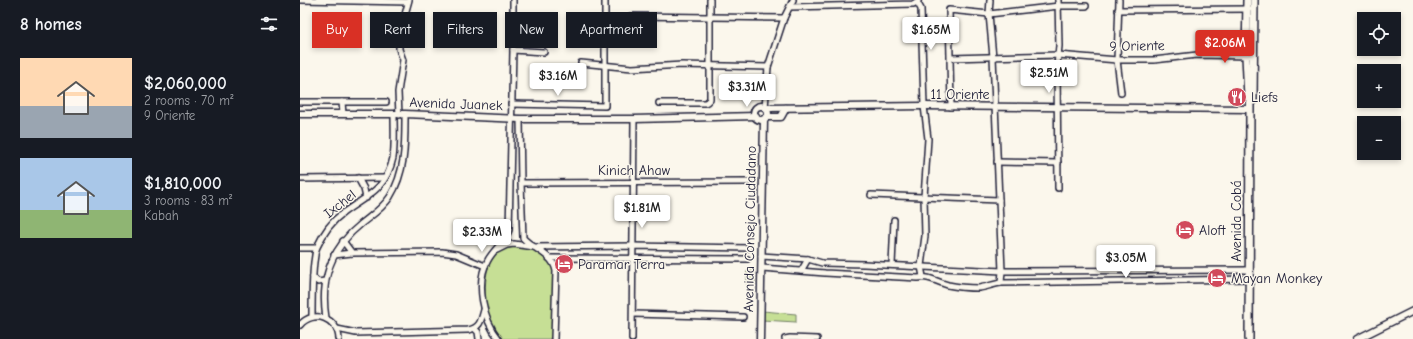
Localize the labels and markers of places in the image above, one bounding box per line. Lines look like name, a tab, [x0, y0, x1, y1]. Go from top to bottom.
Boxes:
pin: $1.65M	[898, 17, 964, 51]
pin: $2.06M	[1192, 30, 1258, 64]
pin: $2.51M	[1016, 60, 1082, 94]
pin: $3.16M	[525, 63, 591, 97]
pin: $3.31M	[714, 74, 780, 108]
restaurant icon: Liefs	[1226, 86, 1248, 108]
place label: Liefs	[1251, 89, 1278, 106]
pin: $1.81M	[609, 195, 675, 229]
pin: $2.33M	[449, 219, 515, 253]
hotel icon: Aloft	[1174, 219, 1196, 241]
place label: Aloft	[1199, 222, 1226, 239]
pin: $3.05M	[1093, 245, 1159, 279]
hotel icon: Paramar Terra	[553, 253, 575, 275]
place label: Paramar Terra	[578, 256, 665, 273]
hotel icon: Mayan Monkey	[1206, 267, 1228, 289]
place label: Mayan Monkey	[1231, 270, 1323, 287]

